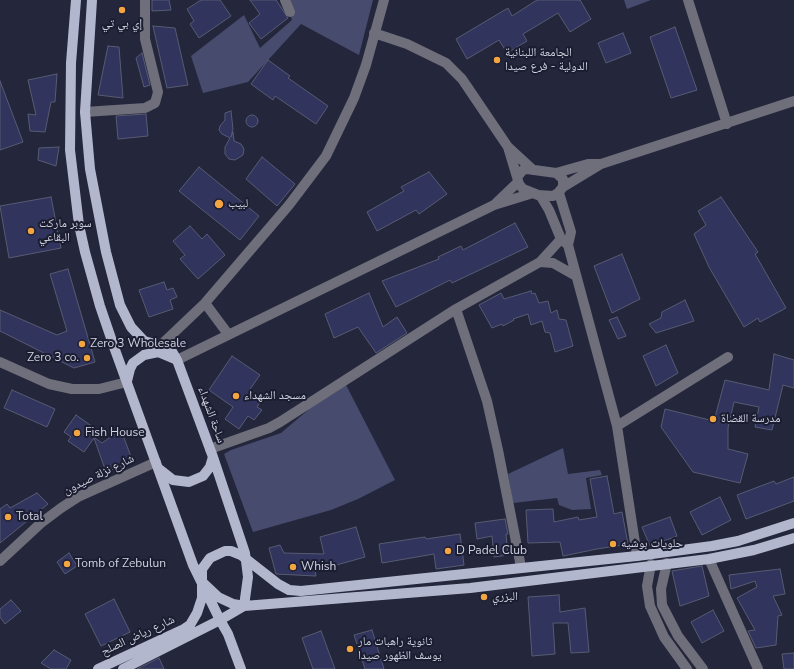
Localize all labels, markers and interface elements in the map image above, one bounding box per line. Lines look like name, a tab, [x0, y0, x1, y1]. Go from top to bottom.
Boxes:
marker: إي بي تي	[117, 5, 127, 15]
place label: إي بي تي	[102, 17, 142, 31]
place label: الجامعة اللبنانية الدولية - فرع صيدا	[505, 46, 588, 74]
marker: الجامعة اللبنانية الدولية - فرع صيدا	[492, 55, 502, 65]
place label: لبيب	[228, 197, 248, 211]
marker: لبيب	[213, 198, 225, 210]
place label: سوبر ماركت البقاعي	[39, 217, 92, 245]
marker: سوبر ماركت البقاعي	[26, 226, 36, 236]
place label: Zero 3 Wholesale	[90, 337, 186, 351]
marker: Zero 3 Wholesale	[77, 339, 87, 349]
place label: Zero 3 co.	[27, 351, 79, 365]
marker: Zero 3 co.	[82, 353, 92, 363]
street label: ساحة الشهداء	[194, 385, 228, 445]
place label: مسجد الشهداء	[244, 389, 306, 403]
marker: مسجد الشهداء	[231, 391, 241, 401]
place label: مدرسة القضاة	[721, 412, 781, 426]
marker: مدرسة القضاة	[708, 414, 718, 424]
place label: Fish House	[85, 426, 145, 440]
marker: Fish House	[72, 428, 82, 438]
street label: شارع نزلة صيدون	[61, 452, 137, 498]
place label: Total	[16, 510, 43, 524]
marker: Total	[3, 512, 13, 522]
place label: حلويات بوشيه	[621, 537, 683, 551]
marker: حلويات بوشيه	[608, 539, 618, 549]
place label: D Padel Club	[456, 544, 527, 558]
marker: D Padel Club	[443, 546, 453, 556]
place label: Tomb of Zebulun	[75, 557, 166, 571]
marker: Tomb of Zebulun	[62, 559, 72, 569]
place label: Whish	[301, 560, 336, 574]
marker: Whish	[288, 562, 298, 572]
place label: البزري	[492, 590, 518, 604]
marker: البزري	[479, 592, 489, 602]
street label: شارع رياض الصلح	[99, 613, 177, 659]
place label: ثانوية راهبات مار يوسف الظهور صيدا	[358, 635, 442, 663]
marker: ثانوية راهبات مار يوسف الظهور صيدا	[345, 644, 355, 654]

